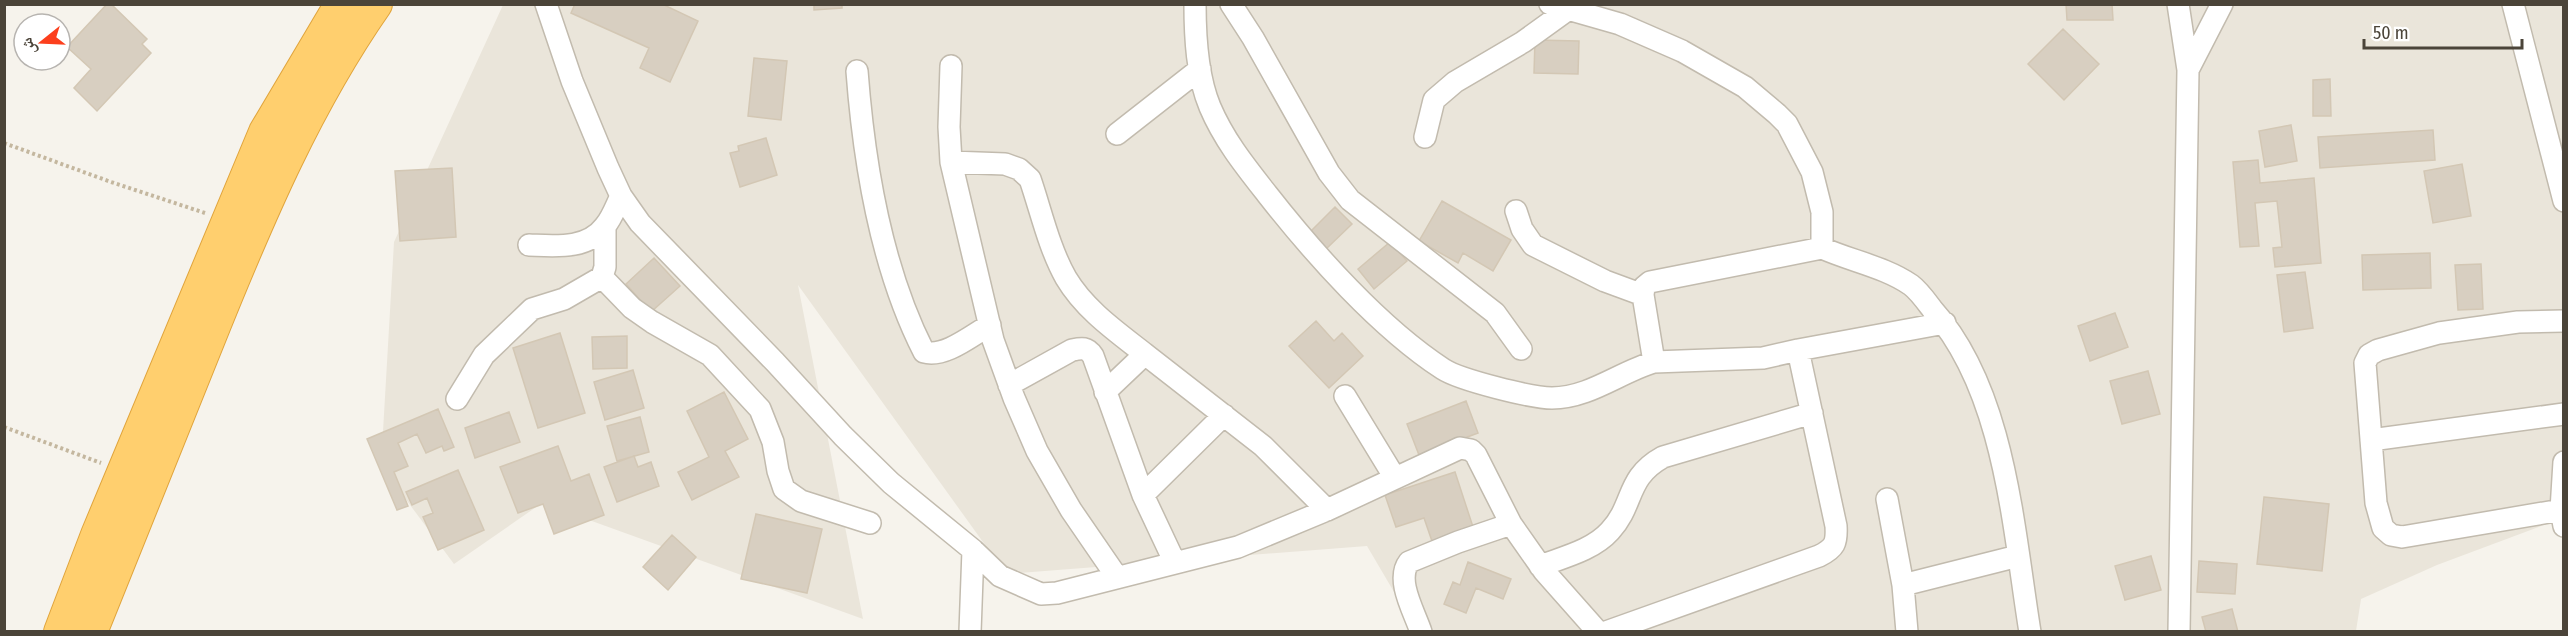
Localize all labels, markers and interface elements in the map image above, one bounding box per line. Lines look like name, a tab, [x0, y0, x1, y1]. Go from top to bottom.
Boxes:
north arrow	[12, 12, 72, 72]
scale bar	[2364, 12, 2522, 50]
text: 50 m	[2373, 22, 2409, 44]
text: ش	[17, 35, 40, 57]

